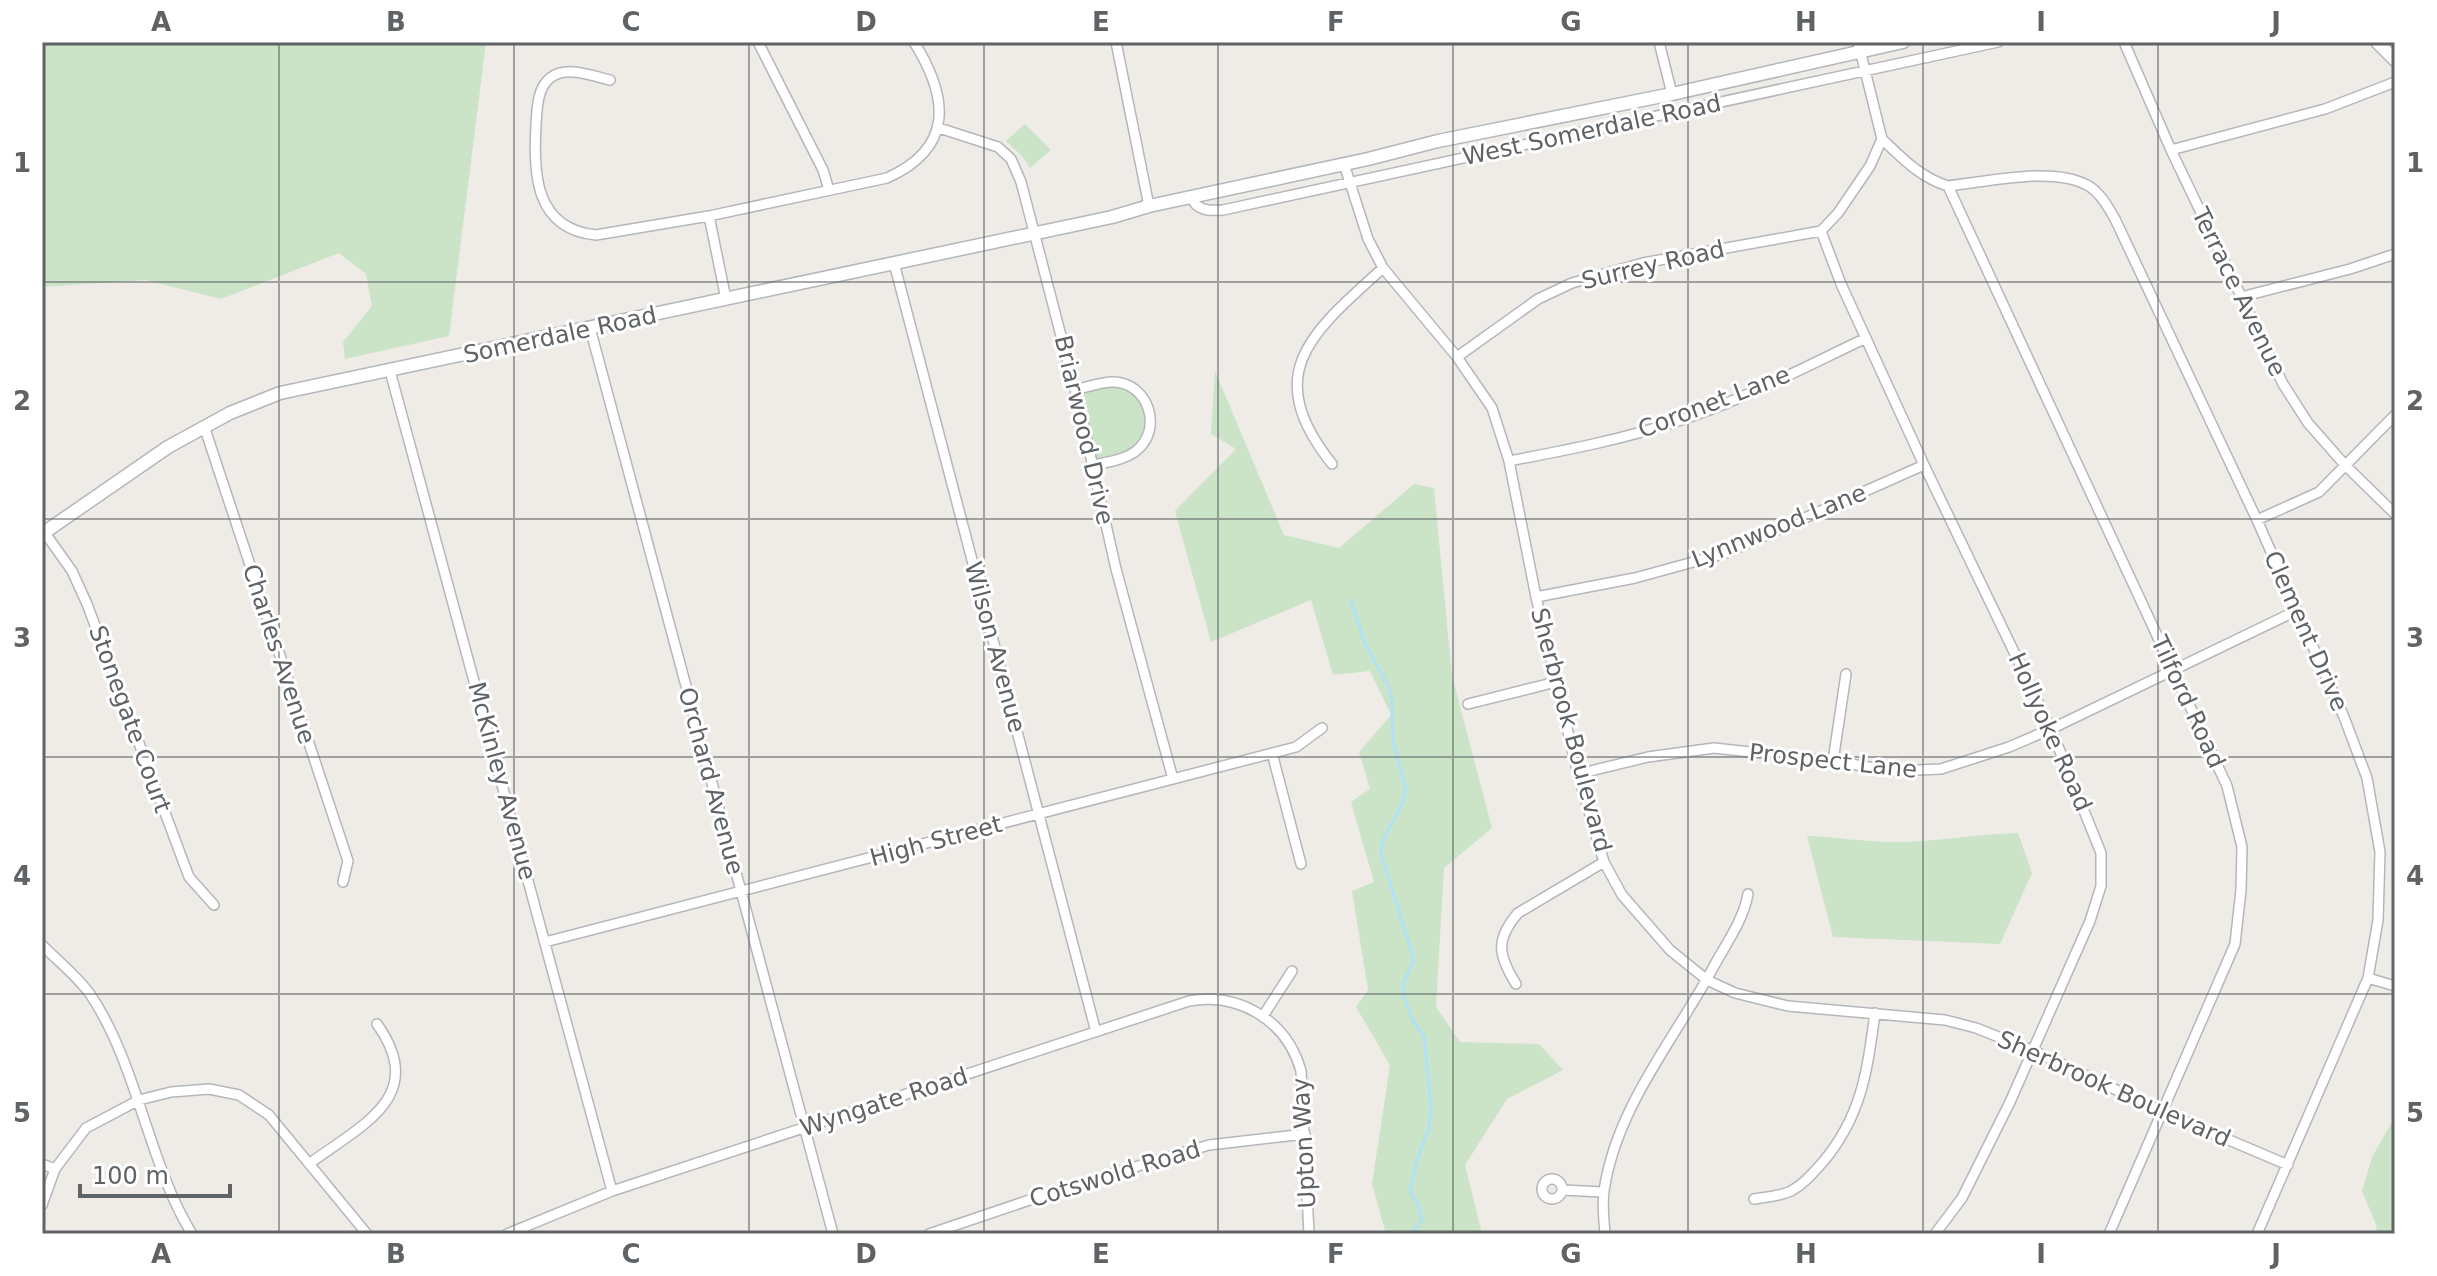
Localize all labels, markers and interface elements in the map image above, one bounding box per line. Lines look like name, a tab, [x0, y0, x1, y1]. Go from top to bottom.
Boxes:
text: A	[151, 7, 171, 37]
text: B	[386, 7, 406, 37]
text: C	[621, 7, 641, 37]
text: D	[855, 7, 877, 37]
text: E	[1092, 7, 1110, 37]
text: F	[1327, 7, 1345, 37]
text: G	[1560, 7, 1582, 37]
text: H	[1795, 7, 1817, 37]
text: I	[2036, 7, 2046, 37]
text: J	[2269, 7, 2281, 37]
street label: West Somerdale Road	[1460, 89, 1724, 171]
text: 1	[13, 148, 31, 178]
text: 1	[2406, 148, 2424, 178]
street label: Terrace Avenue	[2186, 202, 2292, 381]
street label: Surrey Road	[1579, 235, 1727, 295]
street label: Somerdale Road	[461, 301, 659, 369]
street label: Briarwood Drive	[1049, 333, 1119, 527]
street label: Coronet Lane	[1634, 360, 1794, 444]
text: 2	[13, 386, 31, 416]
text: 2	[2406, 386, 2424, 416]
street label: Lynnwood Lane	[1688, 478, 1870, 574]
street label: Clement Drive	[2258, 546, 2354, 716]
street label: Wilson Avenue	[959, 559, 1031, 735]
street label: Charles Avenue	[237, 561, 321, 747]
street label: Sherbrook Boulevard	[1525, 605, 1617, 855]
street label: Stonegate Court	[83, 622, 177, 816]
text: 3	[13, 623, 31, 653]
text: 3	[2406, 623, 2424, 653]
street label: Tilford Road	[2145, 630, 2231, 773]
street label: Hollyoke Road	[2003, 648, 2097, 816]
street label: McKinley Avenue	[462, 679, 542, 883]
street label: Orchard Avenue	[673, 684, 749, 878]
street label: Prospect Lane	[1748, 738, 1918, 784]
street label: High Street	[867, 810, 1005, 872]
text: 4	[13, 861, 31, 891]
text: 4	[2406, 861, 2424, 891]
street label: Sherbrook Boulevard	[1993, 1025, 2235, 1153]
street label: Wyngate Road	[797, 1062, 971, 1142]
street label: Upton Way	[1287, 1077, 1321, 1209]
text: 5	[13, 1098, 31, 1128]
text: 5	[2406, 1098, 2424, 1128]
street label: Cotswold Road	[1026, 1135, 1204, 1213]
scale bar	[80, 1148, 230, 1198]
text: 100 m	[92, 1162, 169, 1190]
text: A	[151, 1239, 171, 1269]
text: B	[386, 1239, 406, 1269]
text: C	[621, 1239, 641, 1269]
text: D	[855, 1239, 877, 1269]
text: E	[1092, 1239, 1110, 1269]
text: F	[1327, 1239, 1345, 1269]
text: G	[1560, 1239, 1582, 1269]
text: H	[1795, 1239, 1817, 1269]
text: I	[2036, 1239, 2046, 1269]
text: J	[2269, 1239, 2281, 1269]

